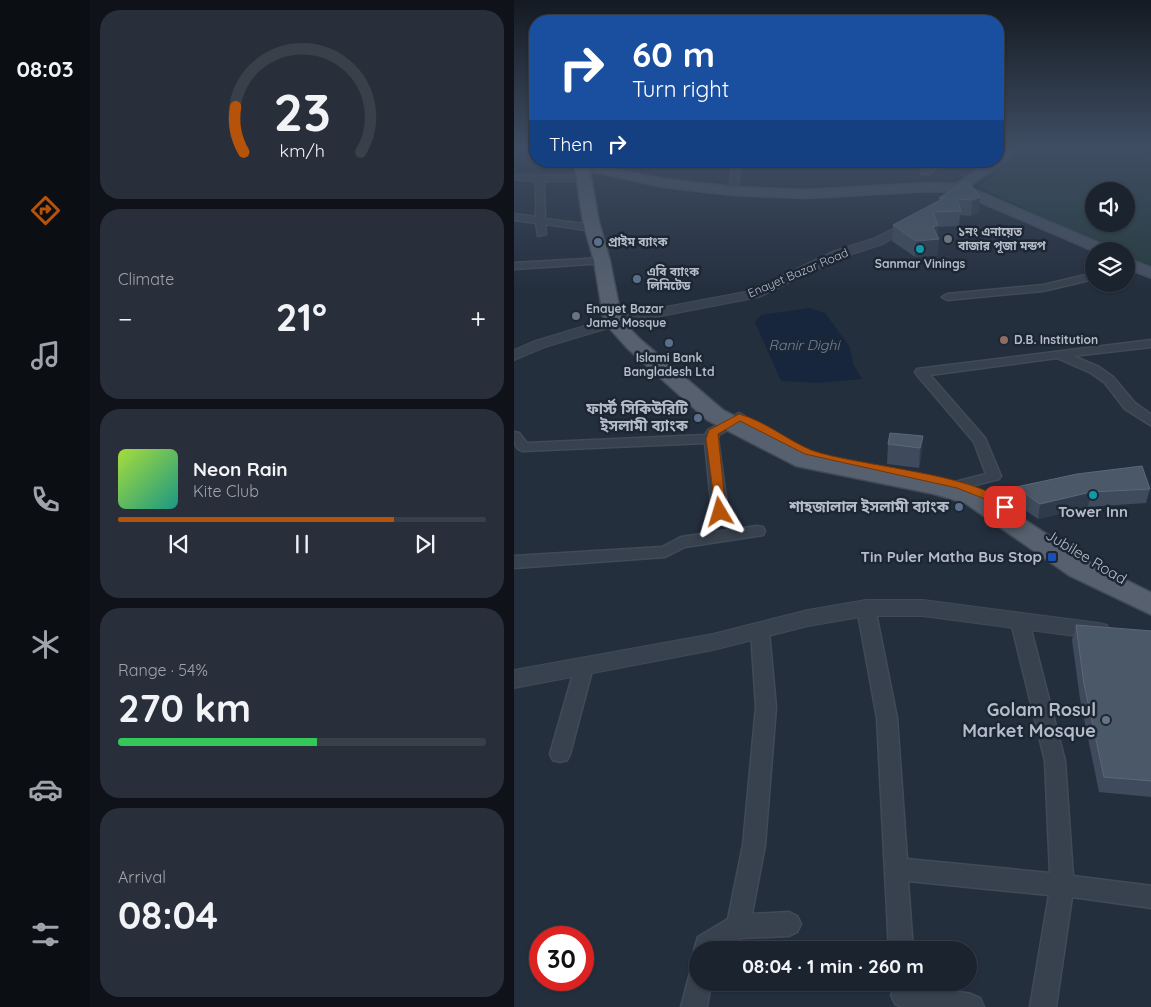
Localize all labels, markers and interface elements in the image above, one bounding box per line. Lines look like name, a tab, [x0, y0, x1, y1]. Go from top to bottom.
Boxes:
text: 60 m	[632, 32, 715, 76]
icon: right	[549, 35, 614, 100]
text: 08:03	[17, 55, 73, 83]
text: Turn right	[632, 75, 729, 103]
text: 23	[273, 79, 331, 144]
icon: right	[603, 130, 631, 158]
text: Then	[549, 132, 593, 156]
text: km/h	[279, 139, 325, 161]
map controls	[1085, 182, 1135, 292]
button: sound	[1085, 182, 1135, 232]
icon: directions	[28, 193, 63, 228]
place label: ১নং এনায়েত বাজার পূজা মন্ডপ	[957, 224, 1046, 254]
marker: ১নং এনায়েত বাজার পূজা মন্ডপ	[942, 233, 954, 245]
place label: প্রাইম ব্যাংক	[608, 234, 668, 249]
marker: প্রাইম ব্যাংক	[592, 236, 604, 248]
button: layers	[1085, 242, 1135, 292]
marker: Sanmar Vinings	[914, 243, 926, 255]
street label: Enayet Bazar Road	[745, 245, 850, 300]
place label: Sanmar Vinings	[875, 256, 965, 271]
place label: এবি ব্যাংক লিমিটেড	[646, 264, 699, 293]
text: Climate	[118, 269, 174, 289]
marker: এবি ব্যাংক লিমিটেড	[631, 273, 643, 285]
text: 21°	[276, 293, 327, 341]
text: −	[118, 301, 133, 336]
text: +	[470, 301, 486, 336]
place label: Enayet Bazar Jame Mosque	[586, 301, 666, 330]
marker: Enayet Bazar Jame Mosque	[570, 310, 582, 322]
place label: D.B. Institution	[1014, 332, 1098, 347]
marker: D.B. Institution	[998, 334, 1010, 346]
water label: Ranir Dighi	[769, 336, 841, 354]
marker: Islami Bank Bangladesh Ltd	[663, 337, 675, 349]
icon: music	[28, 338, 63, 373]
place label: Islami Bank Bangladesh Ltd	[624, 350, 714, 379]
place label: ফার্স্ট সিকিউরিটি ইসলামী ব্যাংক	[585, 398, 689, 435]
marker: ফার্স্ট সিকিউরিটি ইসলামী ব্যাংক	[692, 412, 704, 424]
text: Neon Rain	[193, 457, 288, 481]
text: Kite Club	[193, 481, 259, 501]
icon: phone	[28, 482, 63, 517]
position arrow	[693, 485, 745, 537]
pin	[984, 486, 1026, 528]
marker: Tower Inn	[1087, 489, 1099, 501]
icon: arrive	[991, 493, 1019, 521]
place label: শাহজালাল ইসলামী ব্যাংক	[788, 497, 950, 516]
marker: শাহজালাল ইসলামী ব্যাংক	[953, 501, 965, 513]
place label: Tower Inn	[1058, 502, 1128, 521]
street label: Jubilee Road	[1042, 525, 1130, 588]
icon: previous	[165, 530, 193, 558]
icon: pause	[288, 530, 316, 558]
icon: next	[411, 530, 439, 558]
place label: Tin Puler Matha Bus Stop	[861, 547, 1042, 566]
marker: Tin Puler Matha Bus Stop	[1046, 551, 1058, 563]
icon: climate	[28, 627, 63, 662]
text: Range · 54%	[118, 660, 208, 680]
text: 270 km	[118, 684, 251, 732]
place label: Golam Rosul Market Mosque	[962, 698, 1096, 742]
marker: Golam Rosul Market Mosque	[1100, 714, 1112, 726]
icon: car	[28, 772, 63, 807]
text: Arrival	[118, 867, 166, 887]
text: 08:04	[118, 891, 218, 939]
icon: filters	[28, 917, 63, 952]
speed limit sign: 30	[529, 926, 594, 991]
text: 08:04 · 1 min · 260 m	[742, 954, 924, 978]

